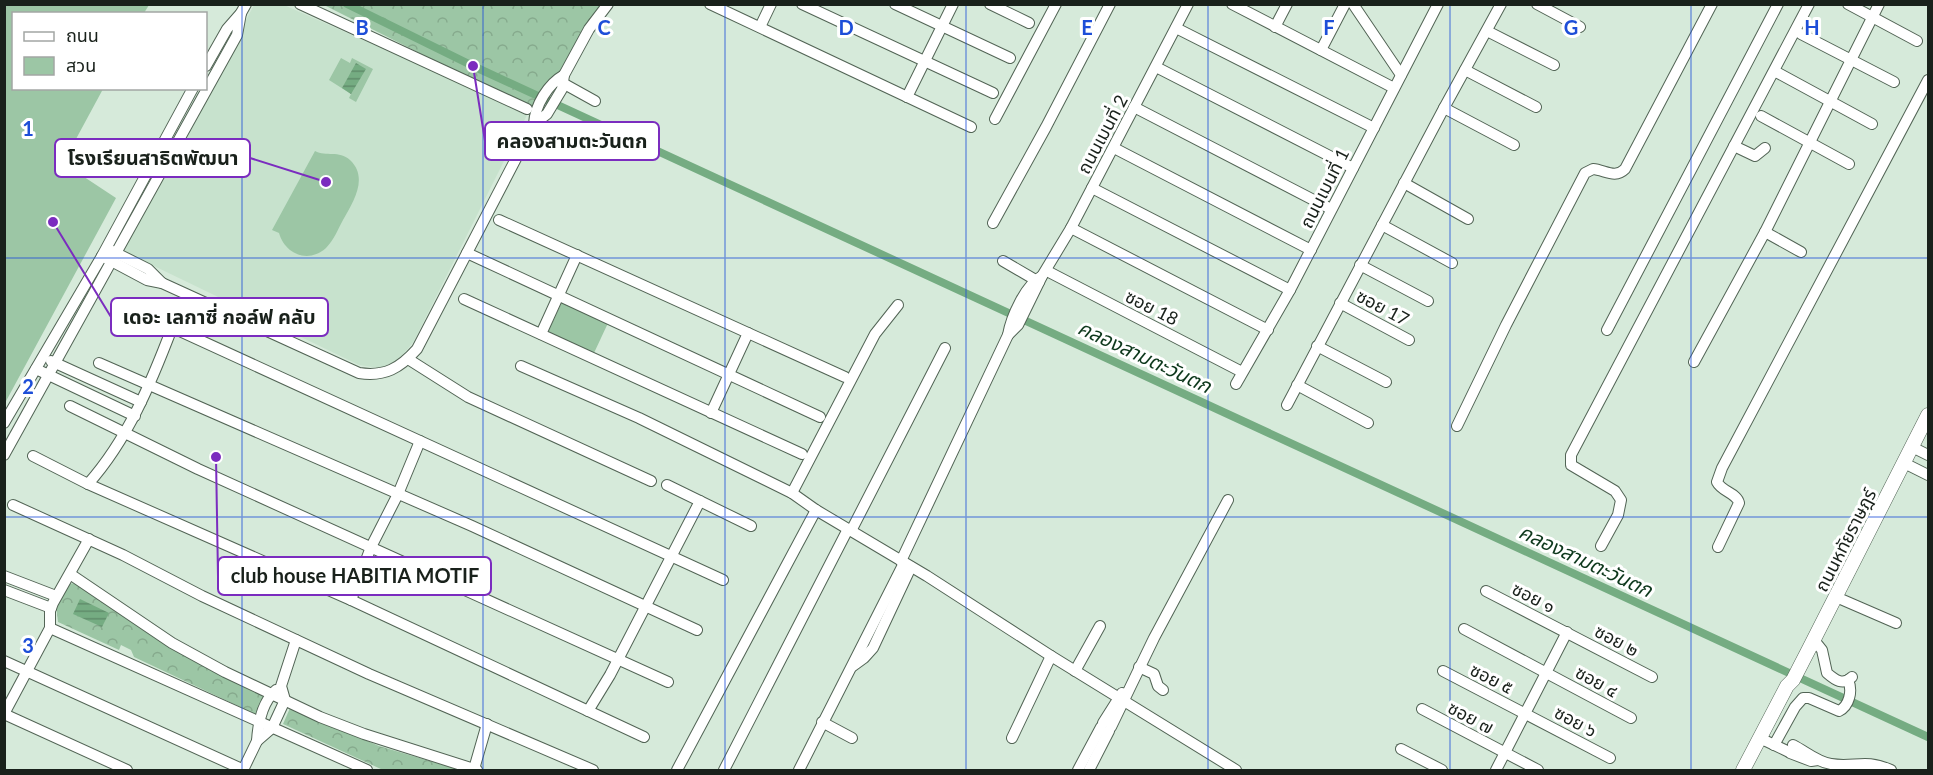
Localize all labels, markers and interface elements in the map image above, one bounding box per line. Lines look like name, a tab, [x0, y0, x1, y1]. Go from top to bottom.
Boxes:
legend	[12, 12, 207, 90]
text: B	[355, 15, 369, 39]
text: C	[597, 15, 611, 39]
text: D	[838, 15, 854, 39]
text: E	[1081, 15, 1093, 39]
text: F	[1323, 15, 1335, 39]
text: G	[1564, 15, 1578, 39]
text: H	[1804, 15, 1820, 39]
text: ถนน	[66, 24, 99, 46]
text: สวน	[66, 54, 96, 76]
street label: ถนนเมนที่ 2	[1071, 90, 1132, 177]
text: 1	[22, 116, 34, 140]
callout: คลองสามตะวันตก	[485, 122, 659, 160]
text: คลองสามตะวันตก	[497, 128, 647, 152]
callout: โรงเรียนสาธิตพัฒนา	[55, 139, 250, 177]
street label: ถนนเมนที่ 1	[1294, 144, 1353, 231]
text: โรงเรียนสาธิตพัฒนา	[67, 145, 239, 169]
street label: ซอย 18	[1122, 284, 1182, 330]
street label: ซอย 17	[1353, 284, 1413, 330]
callout: เดอะ เลกาซี่ กอล์ฟ คลับ	[111, 298, 328, 336]
text: เดอะ เลกาซี่ กอล์ฟ คลับ	[122, 303, 316, 328]
water label: คลองสามตะวันตก	[1075, 315, 1216, 398]
text: 2	[22, 374, 34, 398]
street label: ถนนหทัยราษฎร์	[1810, 484, 1881, 595]
water label: คลองสามตะวันตก	[1516, 519, 1657, 602]
callout: club house HABITIA MOTIF	[218, 557, 491, 595]
text: club house HABITIA MOTIF	[231, 563, 479, 587]
street label: ซอย ๑	[1509, 577, 1559, 617]
street label: ซอย ๒	[1591, 619, 1643, 661]
text: 3	[22, 633, 34, 657]
street label: ซอย ๕	[1467, 658, 1517, 698]
street label: ซอย ๔	[1572, 660, 1622, 702]
street label: ซอย ๗	[1444, 696, 1498, 738]
street label: ซอย ๖	[1551, 701, 1601, 741]

